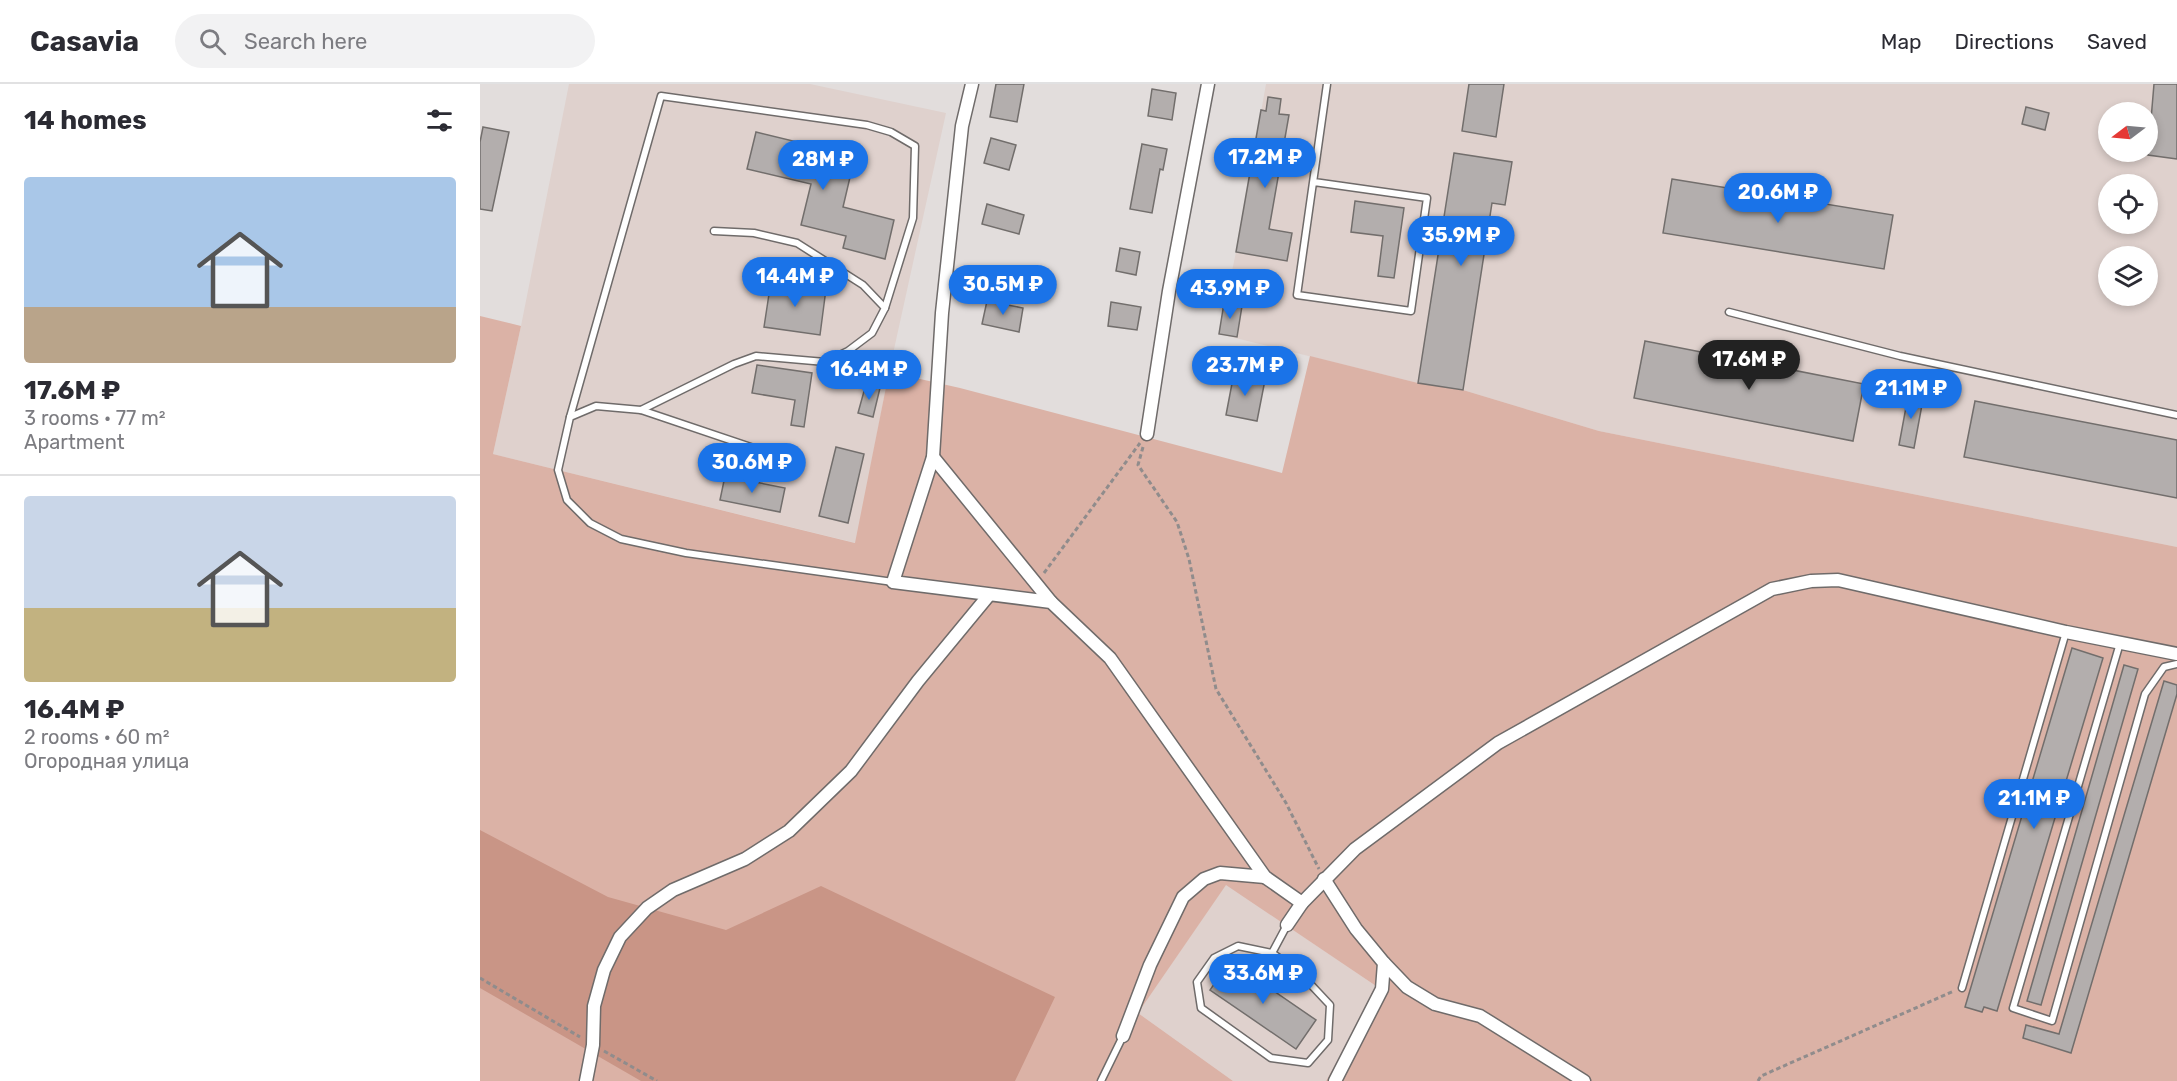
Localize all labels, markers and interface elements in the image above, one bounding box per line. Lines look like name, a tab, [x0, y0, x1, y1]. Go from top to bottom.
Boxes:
search box	[175, 14, 595, 68]
text: Casavia	[30, 25, 139, 58]
icon: search	[196, 25, 229, 58]
text: Search here	[244, 28, 367, 55]
text: Map	[1881, 29, 1922, 54]
text: Directions	[1955, 29, 2054, 54]
text: Saved	[2087, 29, 2147, 54]
north arrow	[2098, 102, 2158, 162]
map controls	[2098, 102, 2158, 306]
icon: filters	[423, 104, 456, 137]
text: 14 homes	[24, 105, 147, 136]
pin: 17.2M ₽	[1210, 138, 1320, 189]
pin: 28M ₽	[781, 140, 865, 191]
text: 17.2M ₽	[1228, 145, 1302, 169]
text: 28M ₽	[792, 147, 854, 171]
pin: 20.6M ₽	[1723, 173, 1833, 224]
button: locate	[2098, 174, 2158, 234]
text: 20.6M ₽	[1738, 180, 1818, 204]
icon: home	[186, 216, 294, 324]
pin: 35.9M ₽	[1406, 216, 1516, 267]
text: 35.9M ₽	[1422, 223, 1500, 247]
button: layers	[2098, 246, 2158, 306]
pin: 14.4M ₽	[740, 257, 850, 308]
text: 14.4M ₽	[756, 264, 834, 288]
pin: 30.5M ₽	[948, 265, 1058, 316]
pin: 43.9M ₽	[1175, 269, 1285, 320]
text: 30.5M ₽	[963, 272, 1043, 296]
text: 43.9M ₽	[1190, 276, 1270, 300]
pin: 17.6M ₽	[1694, 340, 1804, 391]
pin: 23.7M ₽	[1190, 346, 1300, 397]
text: 17.6M ₽	[1712, 347, 1786, 371]
pin: 16.4M ₽	[814, 350, 924, 401]
text: 23.7M ₽	[1206, 353, 1284, 377]
text: 16.4M ₽	[830, 357, 908, 381]
pin: 21.1M ₽	[1856, 369, 1966, 420]
text: 17.6M ₽	[24, 375, 120, 406]
text: 21.1M ₽	[1875, 376, 1947, 400]
text: 3 rooms · 77 m²	[24, 406, 166, 430]
text: Apartment	[24, 430, 125, 454]
pin: 30.6M ₽	[697, 443, 807, 494]
text: 30.6M ₽	[712, 450, 792, 474]
icon: home	[186, 535, 294, 643]
text: 16.4M ₽	[24, 694, 125, 725]
text: 2 rooms · 60 m²	[24, 725, 170, 749]
text: Огородная улица	[24, 749, 189, 773]
pin: 21.1M ₽	[1979, 779, 2089, 830]
text: 21.1M ₽	[1998, 786, 2070, 810]
pin: 33.6M ₽	[1208, 954, 1318, 1005]
text: 33.6M ₽	[1223, 961, 1303, 985]

